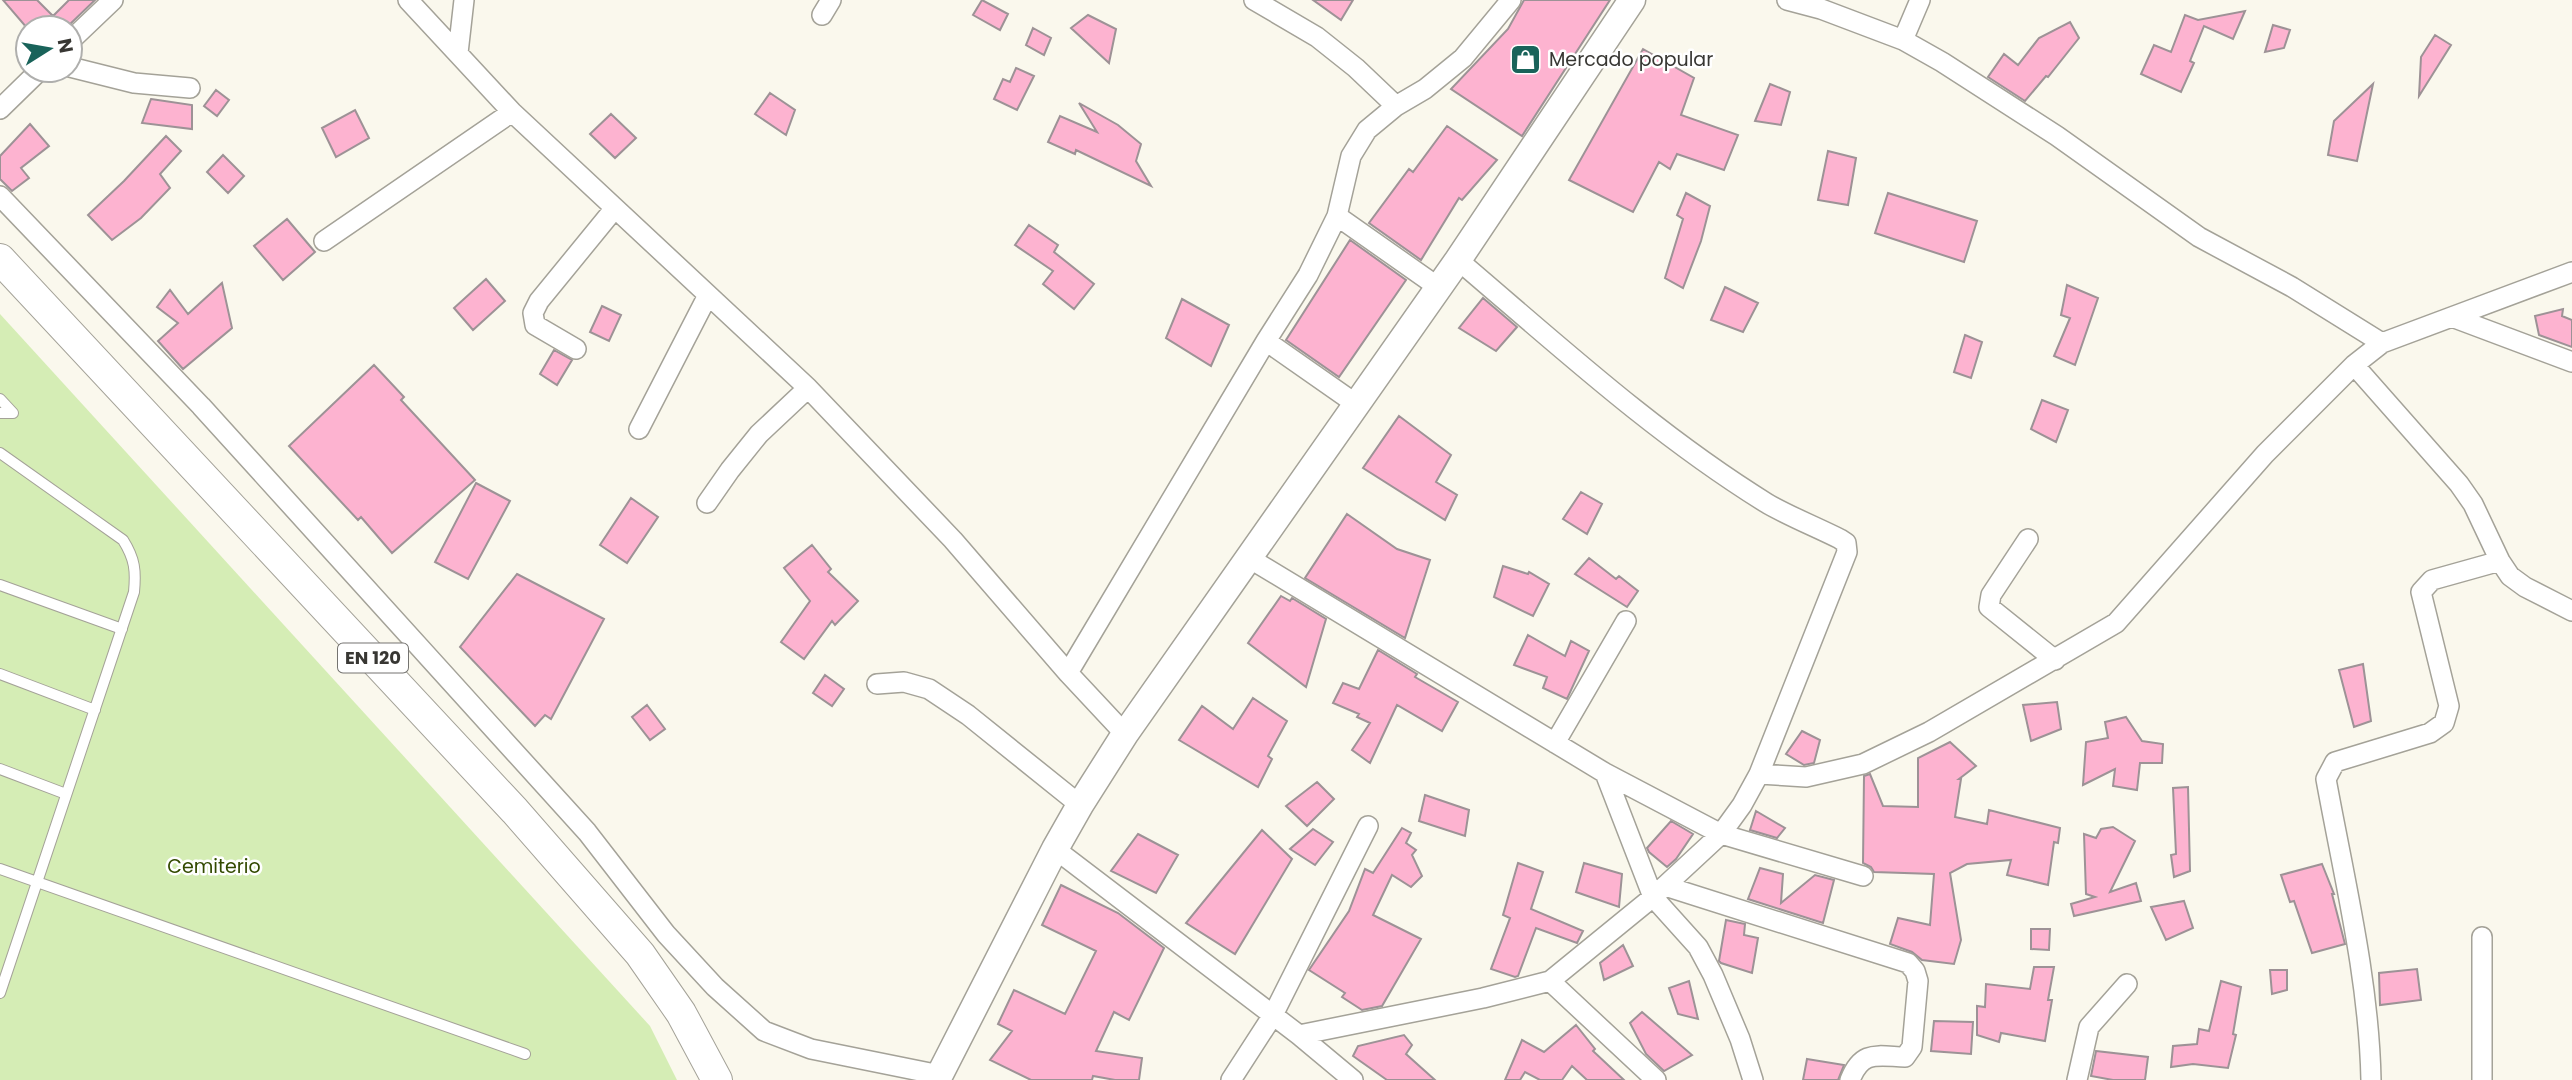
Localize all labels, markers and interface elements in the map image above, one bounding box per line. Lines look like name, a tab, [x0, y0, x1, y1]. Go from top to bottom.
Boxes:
north arrow	[14, 14, 84, 84]
text: N	[51, 36, 80, 55]
shop icon: Mercado popular	[1509, 42, 1543, 76]
place label: Mercado popular	[1549, 46, 1713, 73]
road number: EN 120	[338, 644, 408, 672]
park label: Cemiterio	[167, 853, 261, 880]

